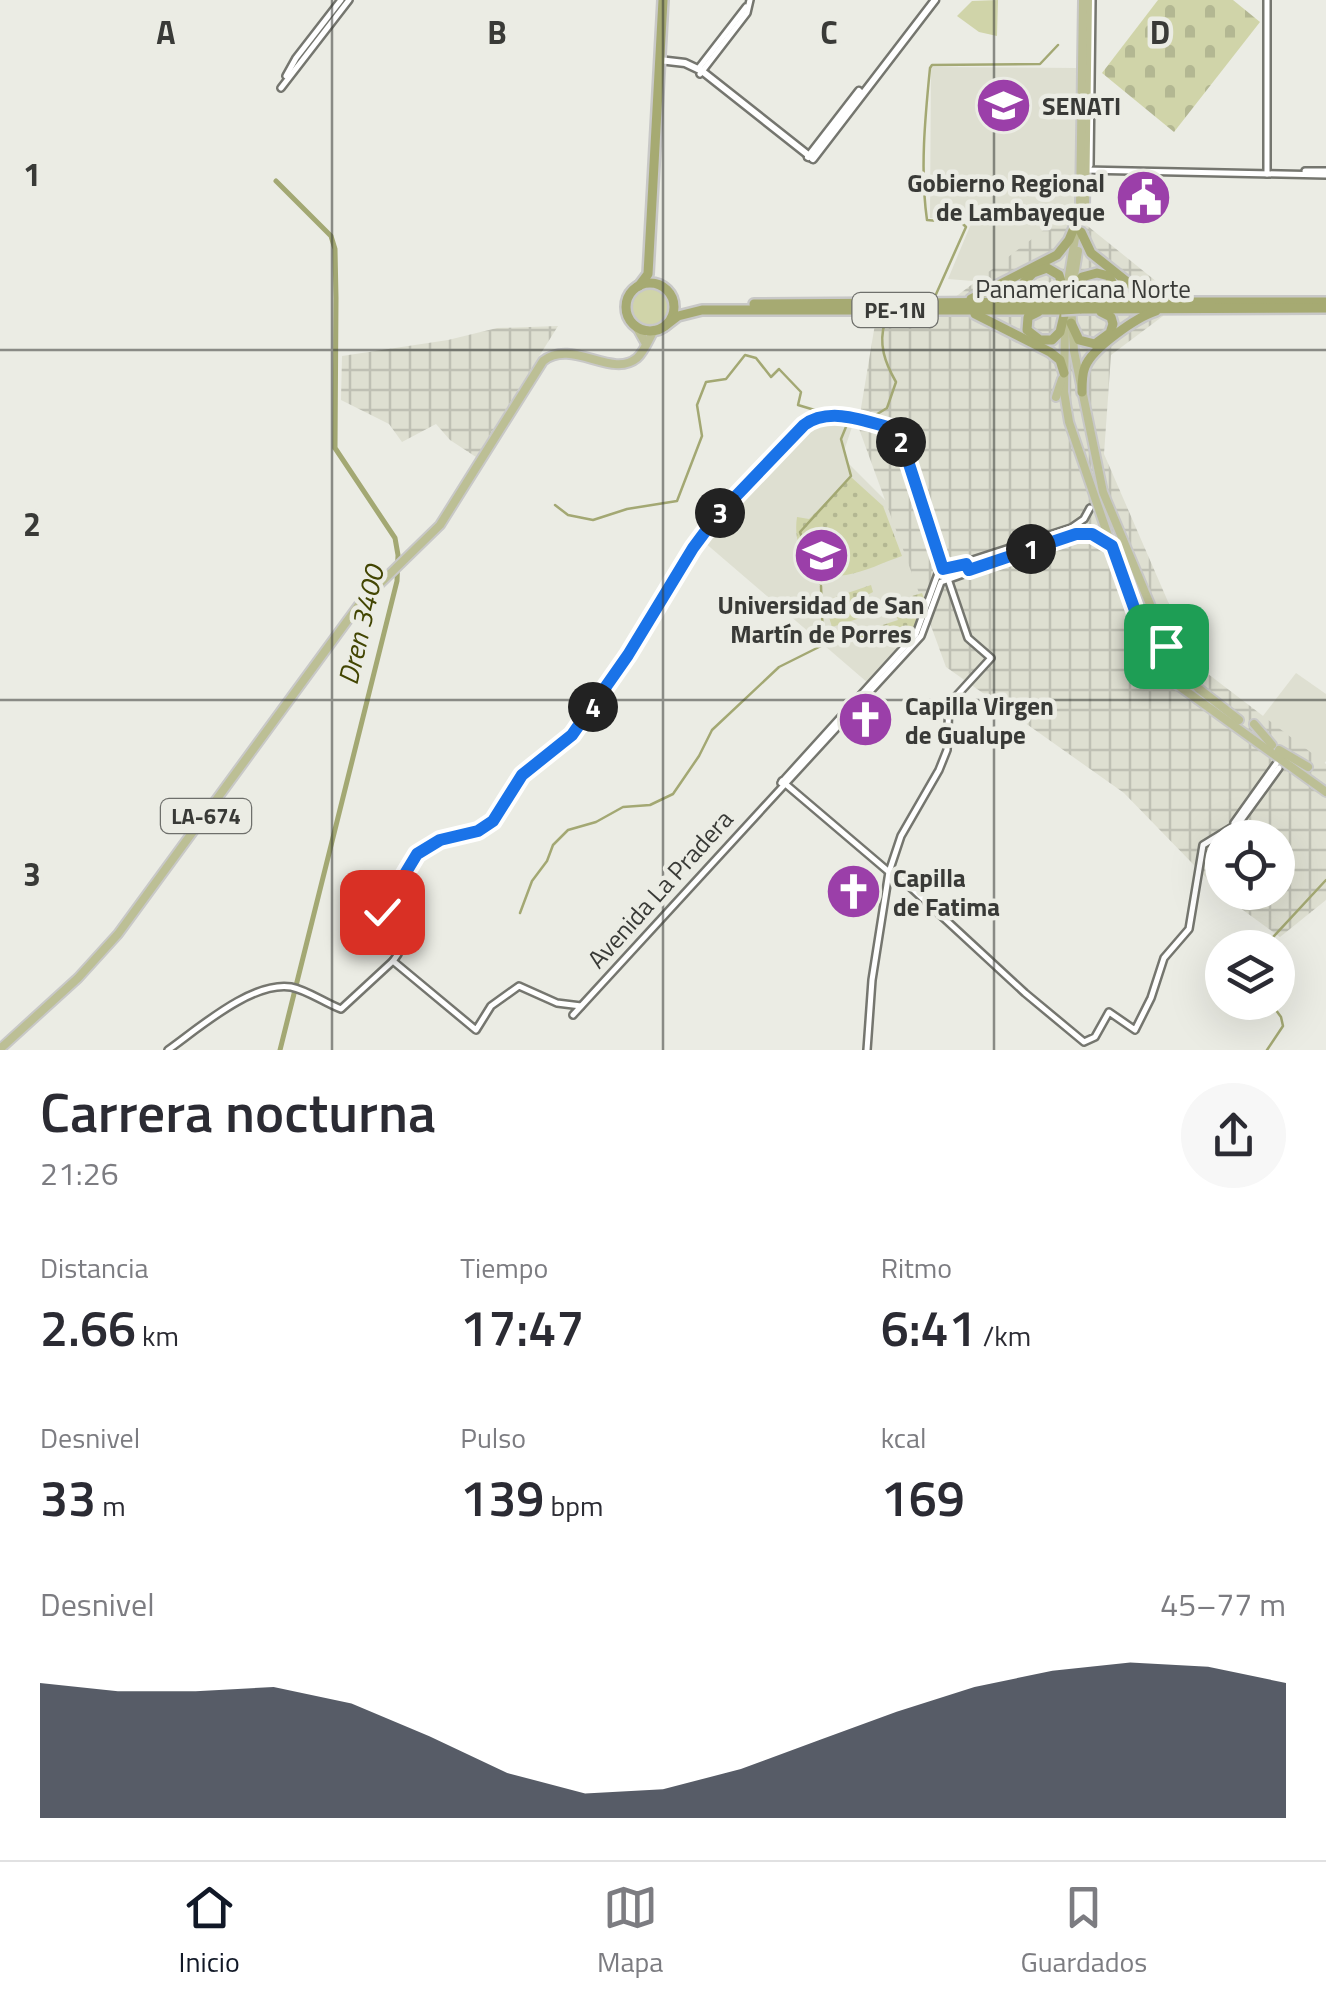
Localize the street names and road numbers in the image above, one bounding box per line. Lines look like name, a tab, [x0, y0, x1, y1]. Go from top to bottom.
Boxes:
street label: Panamericana Norte	[975, 270, 1191, 308]
road number: PE-1N	[852, 293, 938, 327]
road number: LA-674	[161, 799, 251, 833]
street label: Avenida La Pradera	[578, 801, 742, 977]

